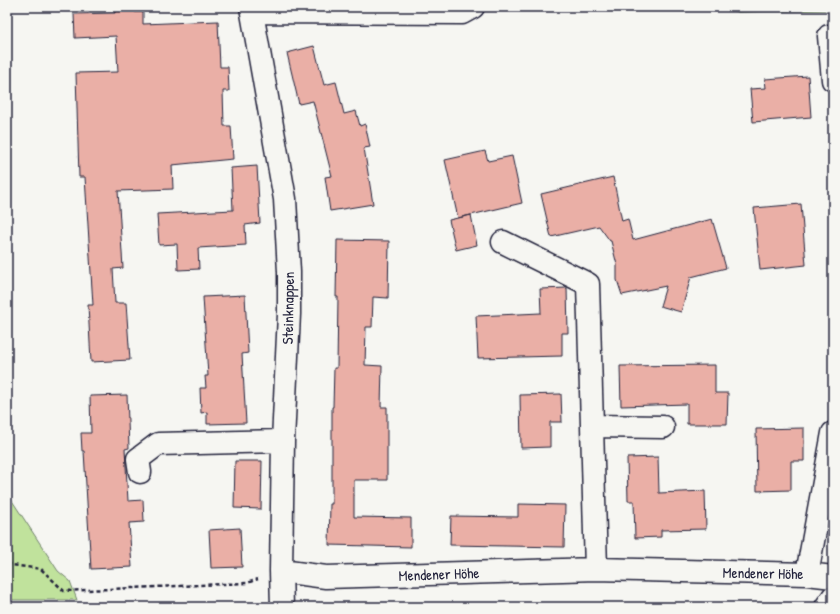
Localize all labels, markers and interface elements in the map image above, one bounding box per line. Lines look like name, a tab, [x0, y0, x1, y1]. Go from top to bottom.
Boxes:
street label: Steinknappen	[277, 271, 299, 344]
street label: Mendener Höhe	[398, 562, 480, 586]
street label: Mendener Höhe	[722, 562, 804, 584]

